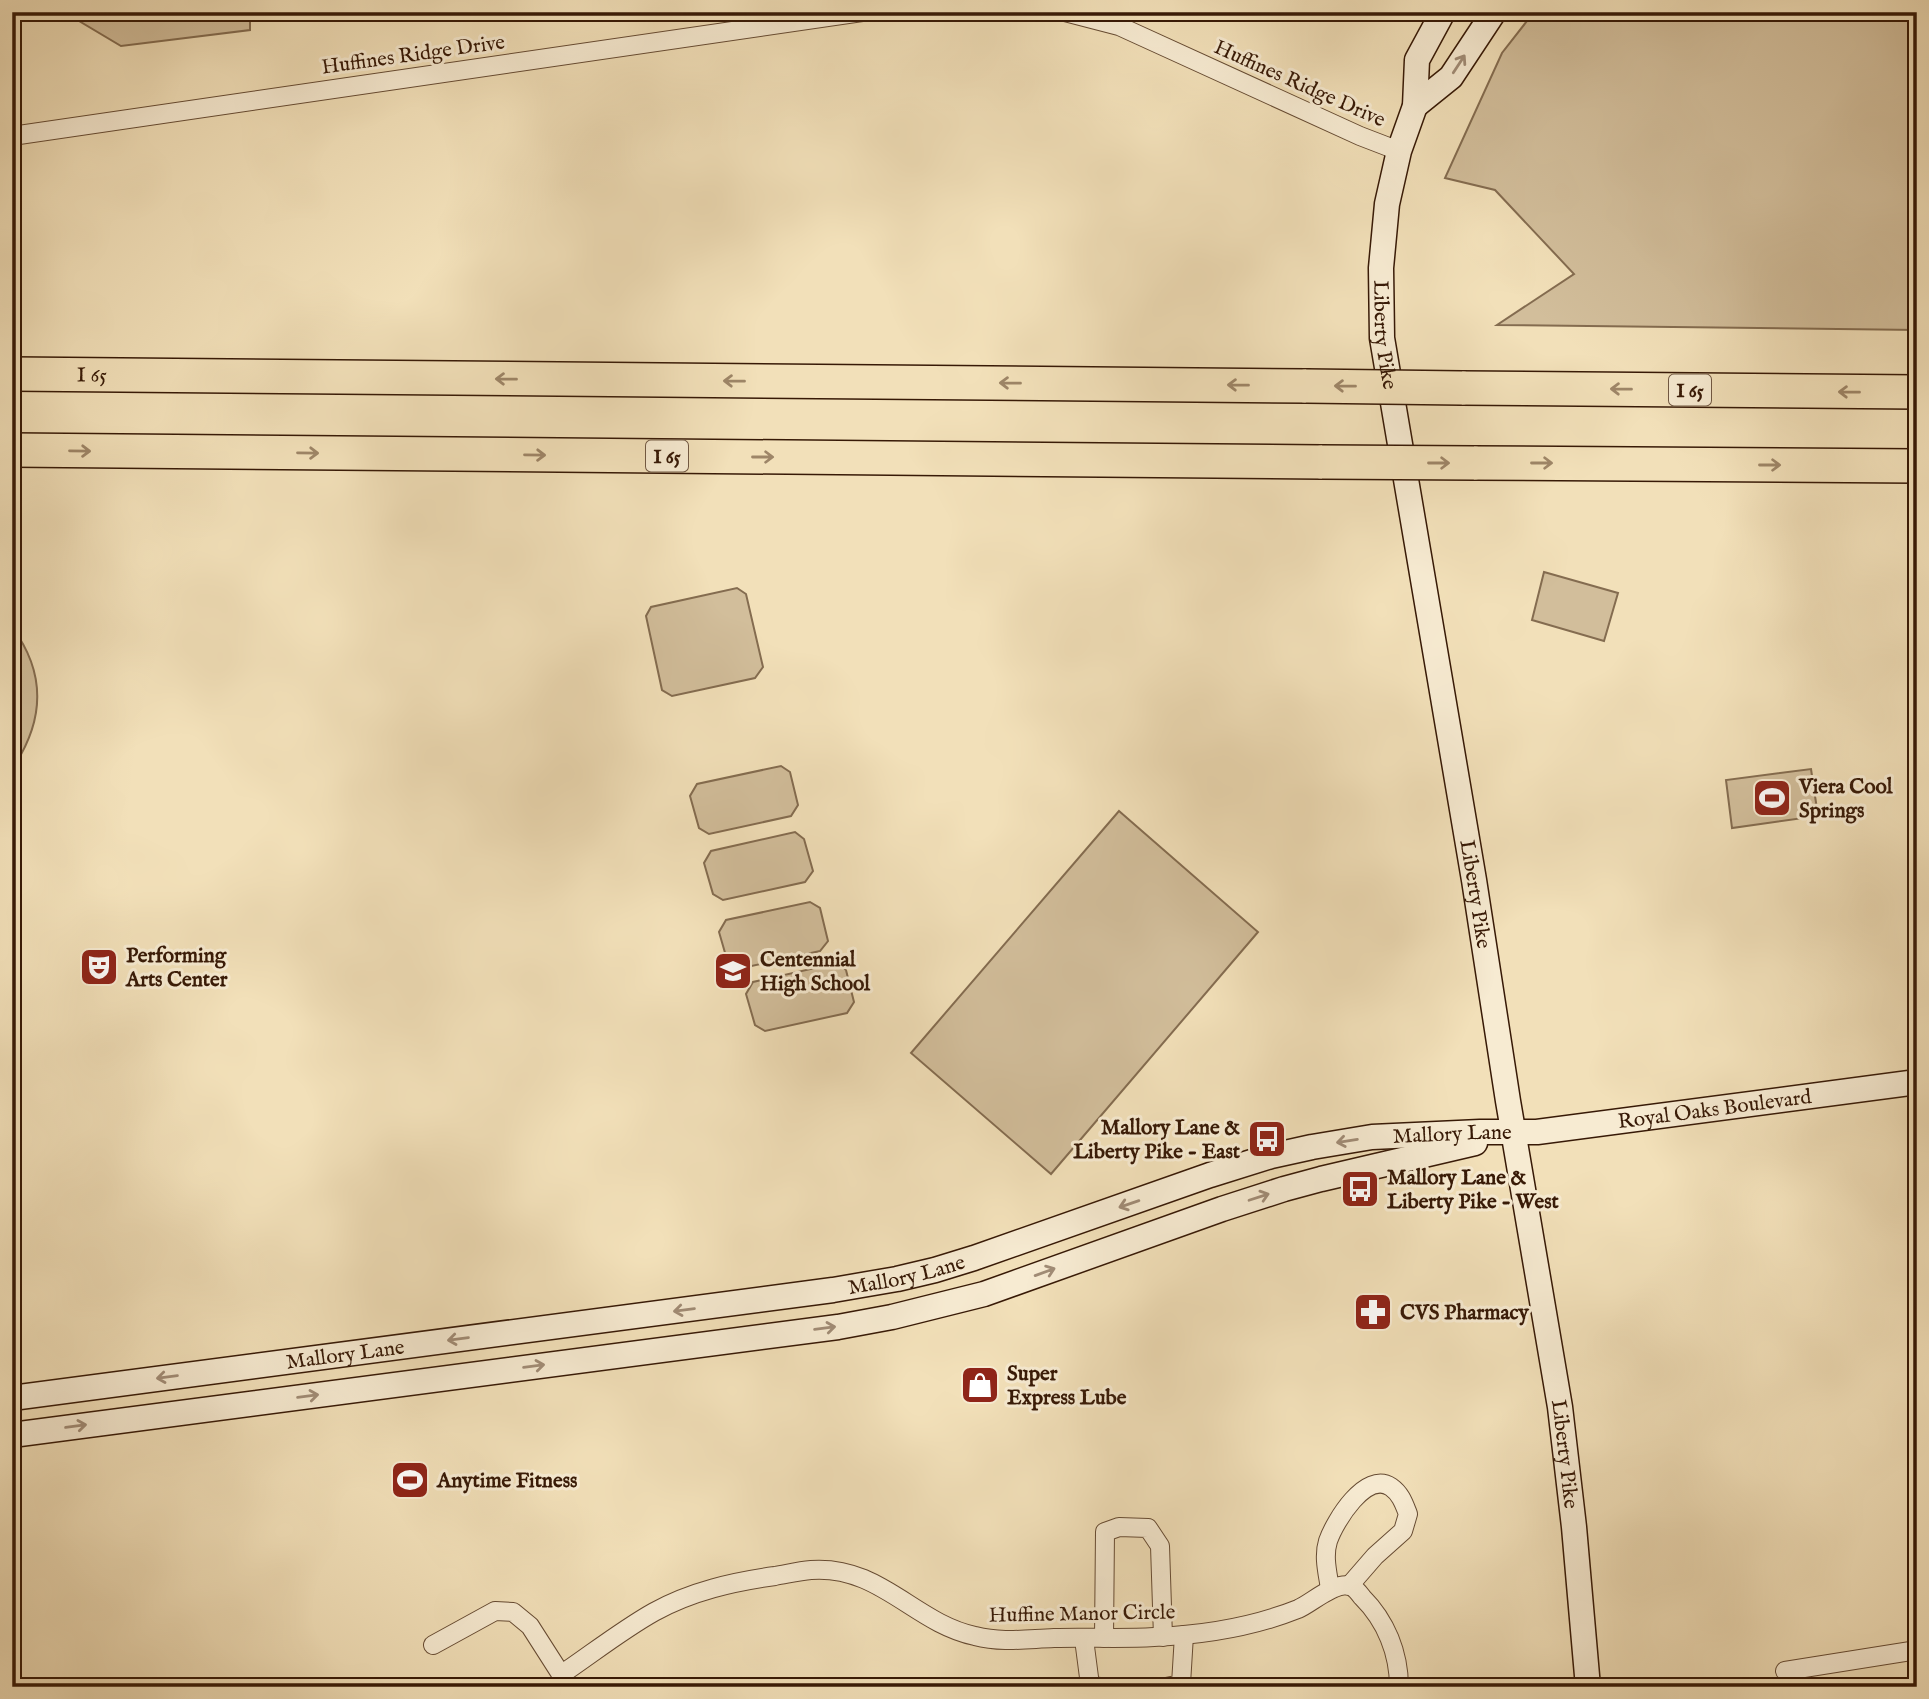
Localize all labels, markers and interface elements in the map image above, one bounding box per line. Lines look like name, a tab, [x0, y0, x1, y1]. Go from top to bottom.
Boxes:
street label: Huffines Ridge Drive	[320, 29, 507, 82]
street label: Huffines Ridge Drive	[1209, 34, 1390, 134]
one-way arrow	[1453, 54, 1467, 74]
street label: Liberty Pike	[1366, 280, 1403, 392]
street label: I 65	[77, 363, 108, 390]
one-way arrow	[495, 372, 518, 385]
one-way arrow	[723, 374, 746, 387]
road number: I 65	[1669, 374, 1711, 406]
one-way arrow	[999, 376, 1022, 390]
one-way arrow	[1226, 378, 1249, 392]
one-way arrow	[1334, 380, 1357, 393]
one-way arrow	[1610, 382, 1633, 396]
one-way arrow	[1837, 385, 1860, 399]
road number: I 65	[646, 440, 688, 471]
one-way arrow	[69, 444, 92, 458]
one-way arrow	[296, 446, 319, 460]
one-way arrow	[524, 448, 547, 462]
one-way arrow	[751, 450, 774, 464]
one-way arrow	[1427, 456, 1450, 470]
one-way arrow	[1530, 456, 1553, 470]
one-way arrow	[1758, 458, 1781, 472]
place label: Viera Cool Springs	[1798, 774, 1894, 825]
sports icon: Viera Cool Springs	[1751, 777, 1793, 819]
street label: Liberty Pike	[1452, 838, 1496, 951]
place label: Performing Arts Center	[125, 943, 228, 994]
theatre icon: Performing Arts Center	[78, 946, 120, 988]
place label: Centennial High School	[760, 947, 871, 998]
school or university icon: Centennial High School	[712, 950, 754, 992]
street label: Royal Oaks Boulevard	[1616, 1084, 1814, 1136]
place label: Mallory Lane & Liberty Pike - East	[1073, 1115, 1241, 1166]
bus stop icon: Mallory Lane & Liberty Pike - East	[1246, 1118, 1288, 1160]
street label: Mallory Lane	[1392, 1120, 1512, 1151]
one-way arrow	[1336, 1135, 1359, 1148]
place label: Mallory Lane & Liberty Pike - West	[1387, 1165, 1560, 1216]
bus stop icon: Mallory Lane & Liberty Pike - West	[1339, 1168, 1381, 1210]
one-way arrow	[1248, 1190, 1270, 1202]
one-way arrow	[1119, 1199, 1141, 1211]
street label: Mallory Lane	[846, 1249, 969, 1302]
one-way arrow	[1033, 1265, 1055, 1278]
pharmacy icon: CVS Pharmacy	[1352, 1291, 1394, 1333]
place label: CVS Pharmacy	[1400, 1300, 1530, 1327]
one-way arrow	[673, 1303, 696, 1316]
one-way arrow	[813, 1322, 836, 1335]
one-way arrow	[447, 1333, 470, 1346]
street label: Mallory Lane	[285, 1334, 406, 1377]
one-way arrow	[522, 1359, 545, 1372]
place label: Super Express Lube	[1007, 1361, 1127, 1412]
shop icon: Super Express Lube	[959, 1364, 1001, 1406]
one-way arrow	[156, 1371, 179, 1384]
one-way arrow	[296, 1389, 319, 1402]
street label: Liberty Pike	[1544, 1397, 1584, 1511]
one-way arrow	[64, 1420, 86, 1433]
sports icon: Anytime Fitness	[389, 1459, 431, 1501]
place label: Anytime Fitness	[436, 1468, 577, 1495]
street label: Huffine Manor Circle	[989, 1599, 1176, 1630]

